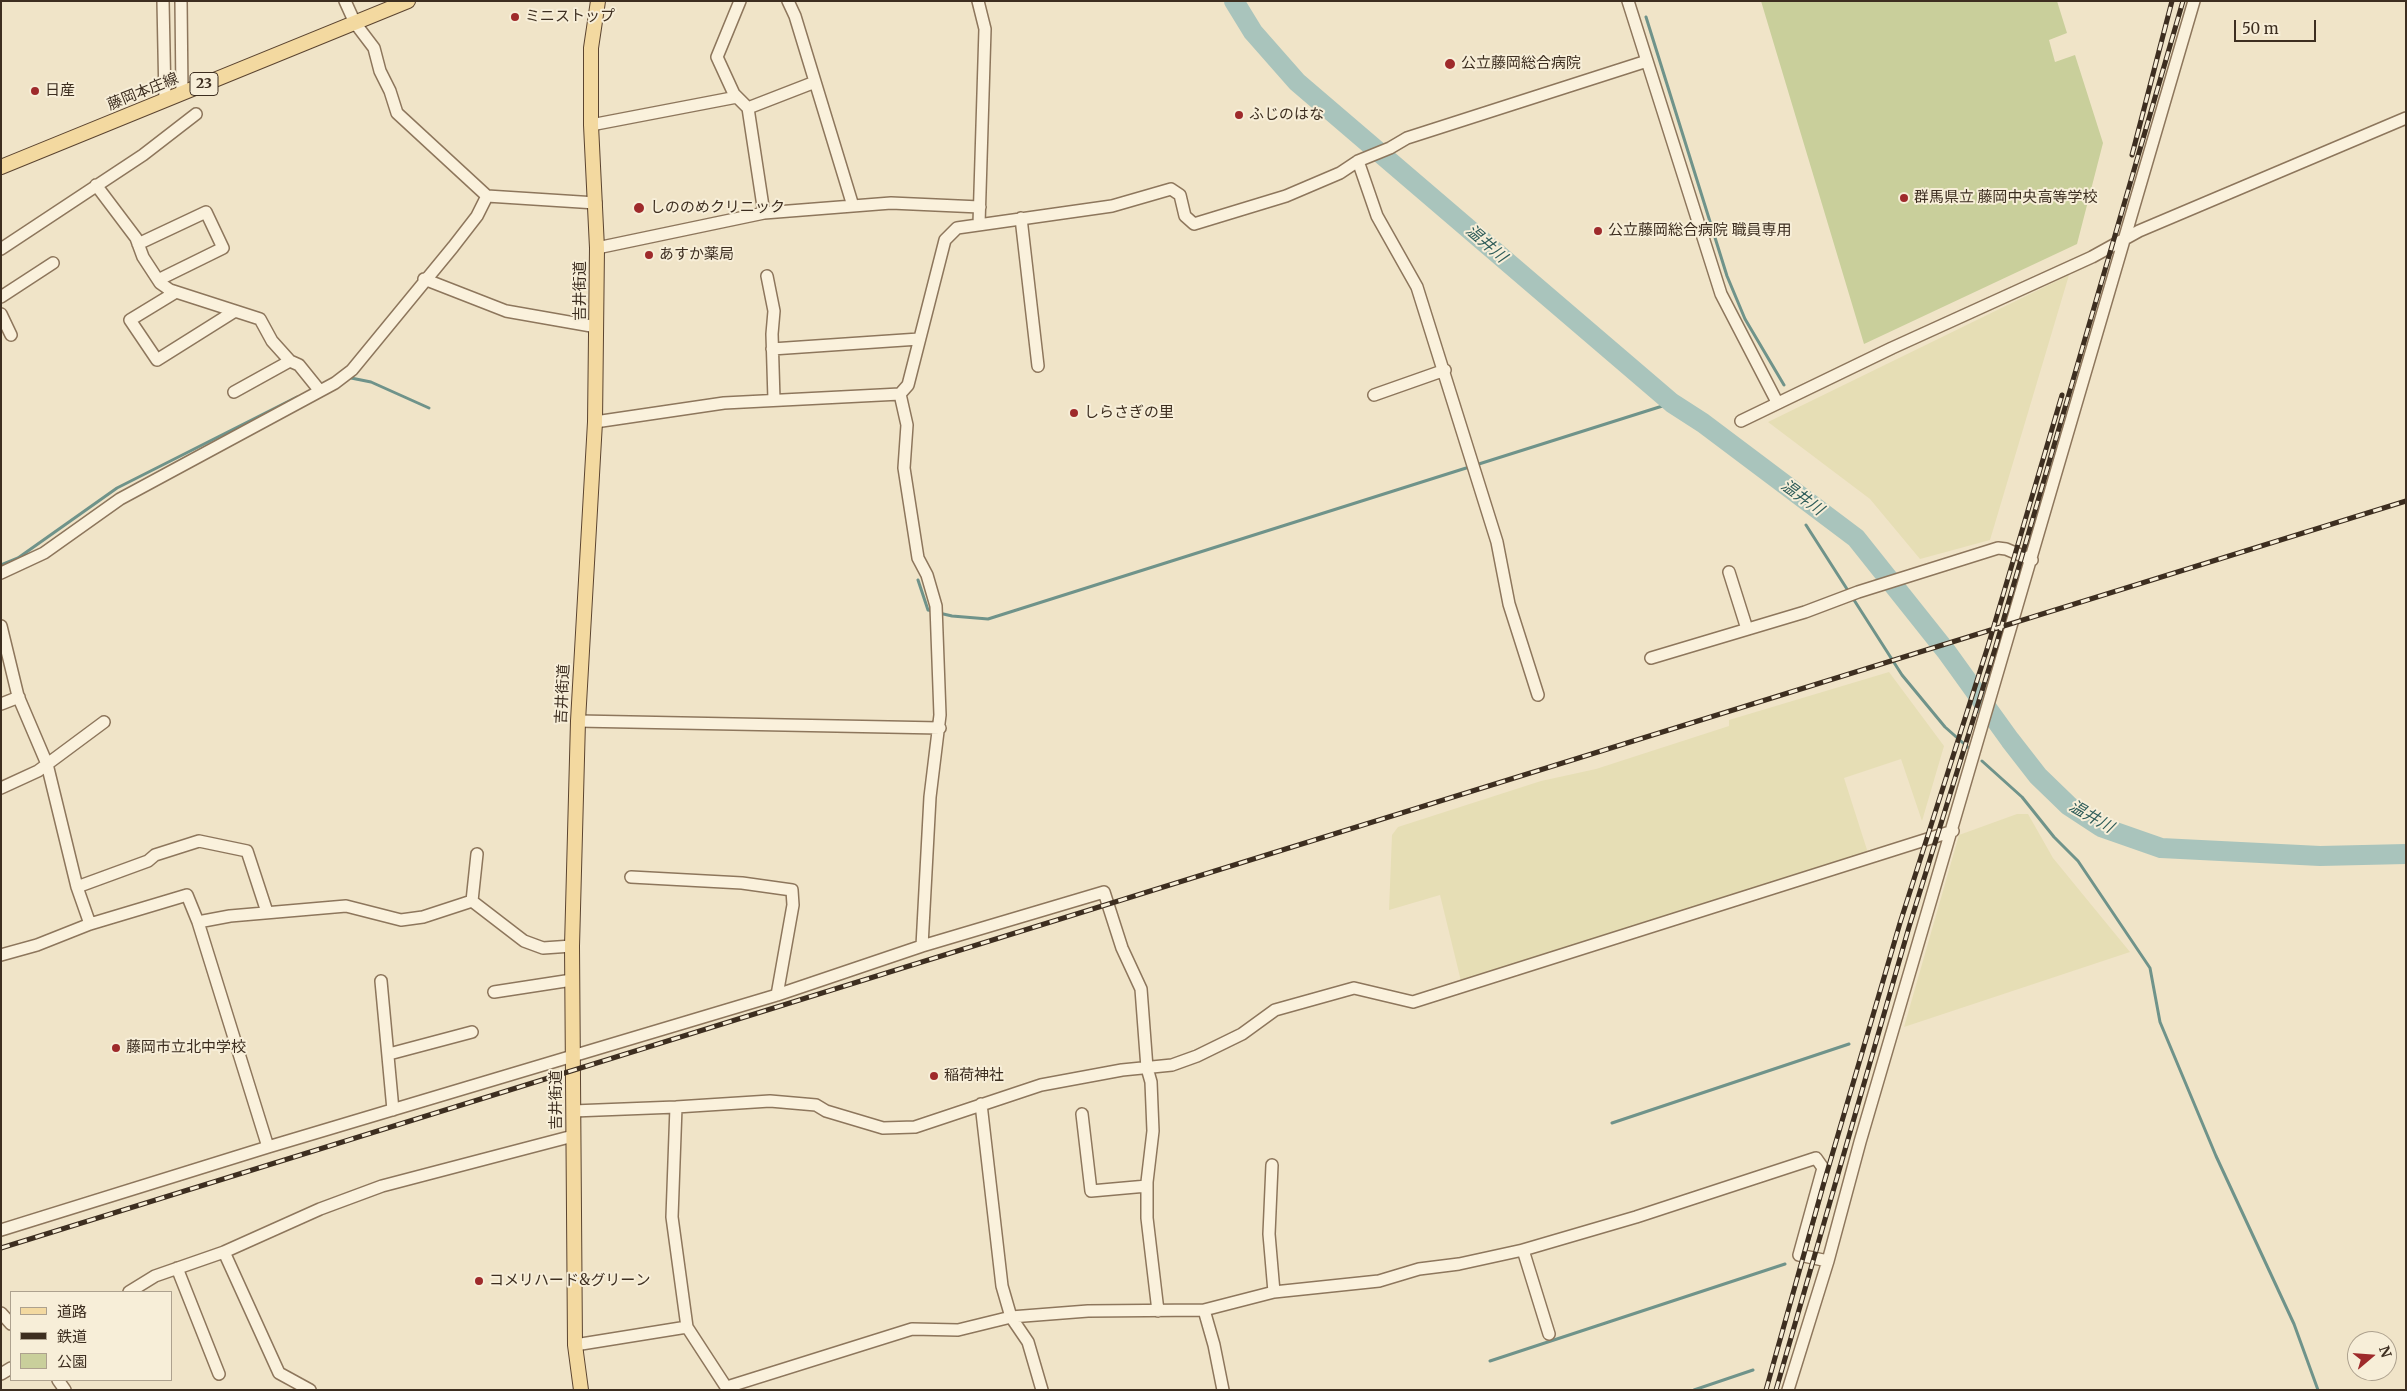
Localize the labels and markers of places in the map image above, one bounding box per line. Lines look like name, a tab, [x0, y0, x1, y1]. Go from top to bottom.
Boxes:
place label: ミニストップ	[525, 8, 615, 26]
marker: ミニストップ	[509, 11, 521, 23]
place label: 公立藤岡総合病院	[1461, 55, 1581, 73]
marker: 公立藤岡総合病院	[1443, 57, 1457, 71]
place label: 日産	[45, 82, 75, 100]
marker: 日産	[29, 85, 41, 97]
place label: ふじのはな	[1249, 106, 1324, 124]
marker: ふじのはな	[1233, 109, 1245, 121]
place label: 群馬県立 藤岡中央高等学校	[1914, 189, 2098, 207]
marker: 群馬県立 藤岡中央高等学校	[1898, 192, 1910, 204]
place label: しののめクリニック	[650, 199, 785, 217]
marker: しののめクリニック	[632, 201, 646, 215]
place label: 公立藤岡総合病院 職員専用	[1608, 222, 1792, 240]
marker: 公立藤岡総合病院 職員専用	[1592, 225, 1604, 237]
place label: あすか薬局	[659, 246, 734, 264]
marker: あすか薬局	[643, 249, 655, 261]
place label: しらさぎの里	[1084, 404, 1174, 422]
marker: しらさぎの里	[1068, 407, 1080, 419]
place label: 藤岡市立北中学校	[126, 1039, 246, 1057]
marker: 藤岡市立北中学校	[110, 1042, 122, 1054]
place label: 稲荷神社	[944, 1067, 1004, 1085]
marker: 稲荷神社	[928, 1070, 940, 1082]
place label: コメリハード&グリーン	[489, 1272, 650, 1290]
marker: コメリハード&グリーン	[473, 1275, 485, 1287]

